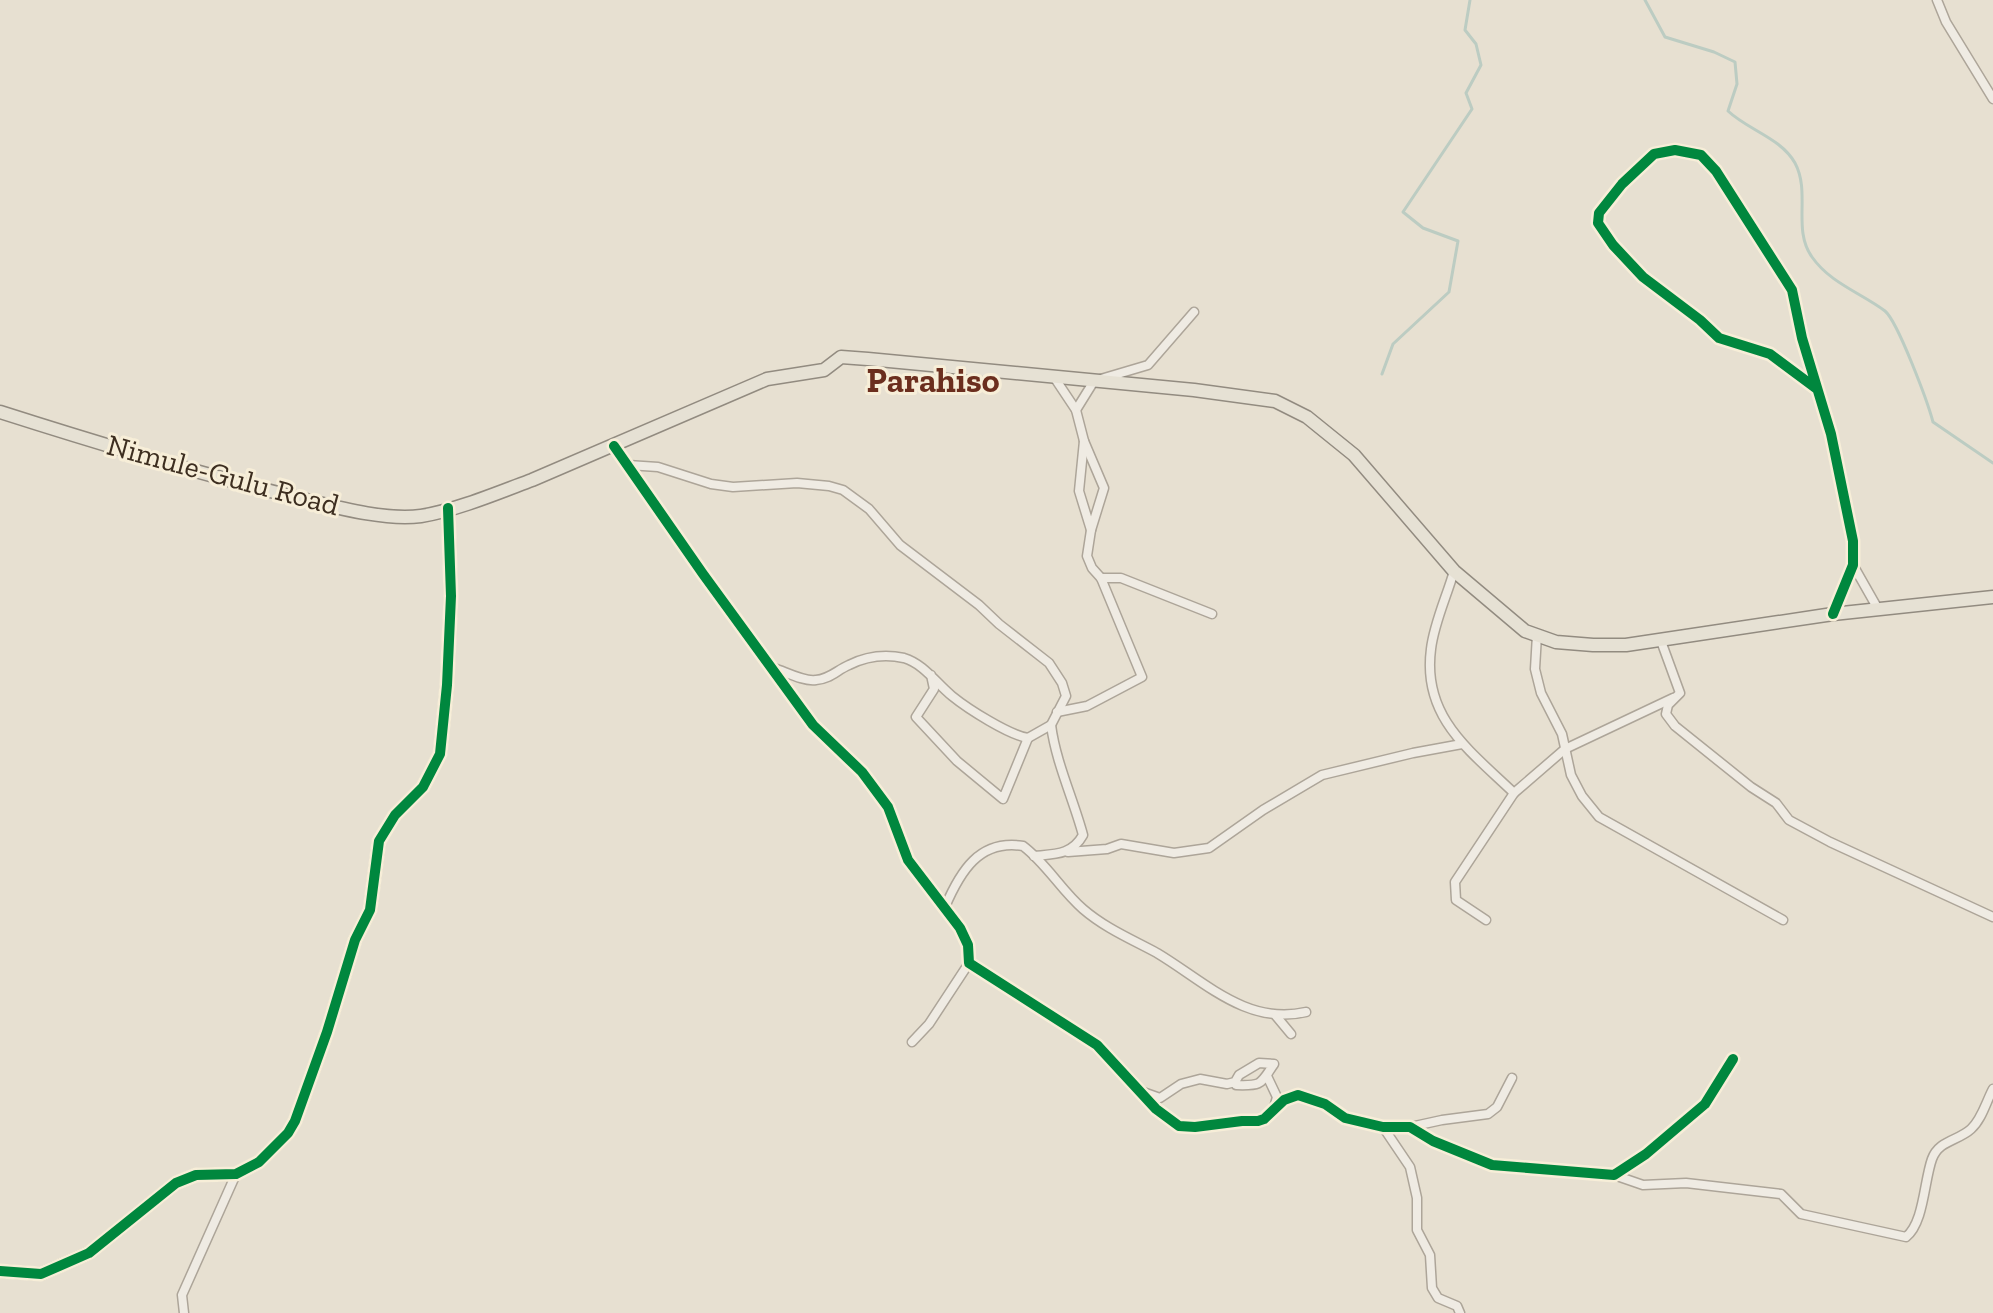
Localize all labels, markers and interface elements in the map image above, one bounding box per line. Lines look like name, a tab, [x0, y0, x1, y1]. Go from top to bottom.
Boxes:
district label: Parahiso	[867, 360, 1000, 401]
street label: Nimule-Gulu Road	[103, 427, 344, 523]

